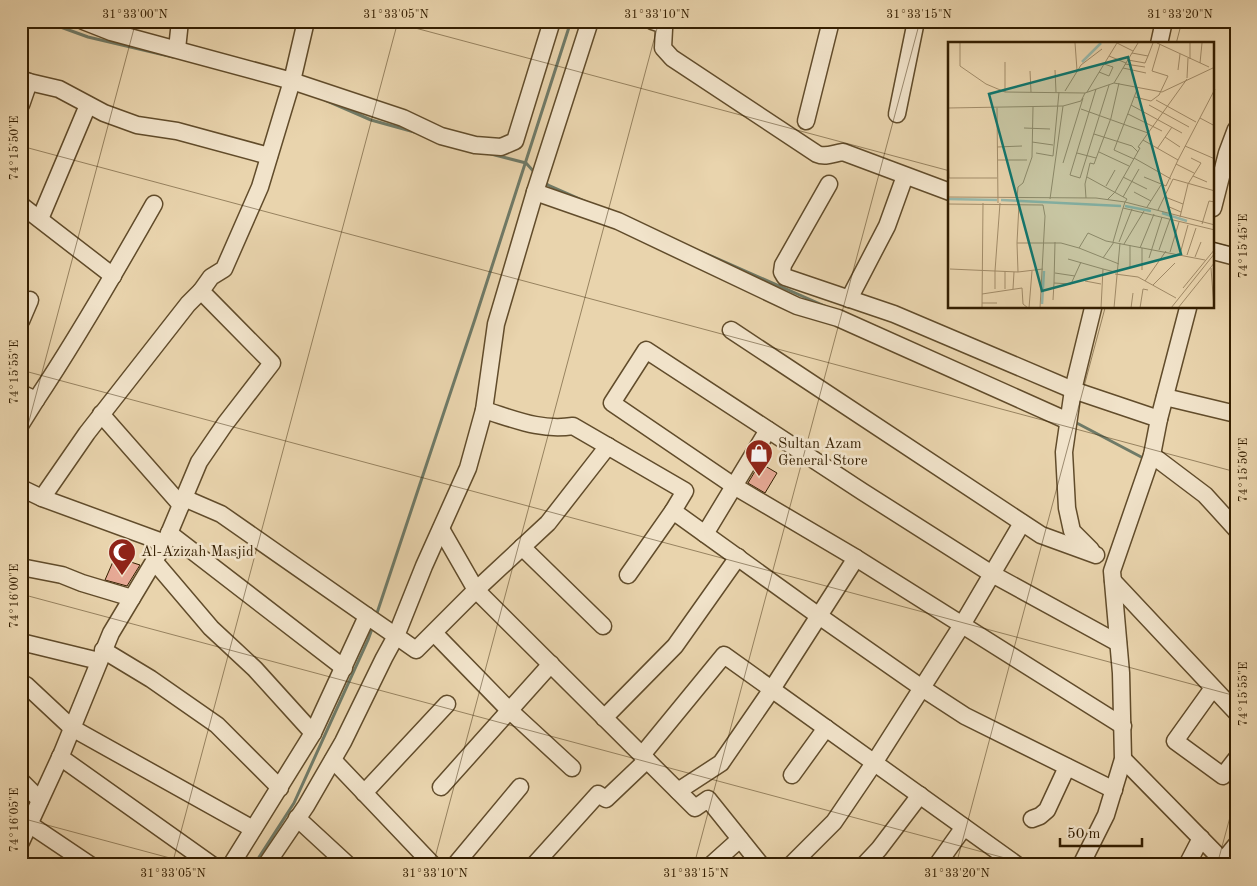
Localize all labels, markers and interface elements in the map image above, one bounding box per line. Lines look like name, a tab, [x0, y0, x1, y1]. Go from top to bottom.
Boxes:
text: 31°33'05"N	[363, 8, 429, 21]
text: 31°33'15"N	[886, 8, 952, 21]
text: 31°33'00"N	[102, 9, 168, 21]
text: 31°33'10"N	[624, 9, 690, 21]
text: 31°33'20"N	[1147, 9, 1213, 21]
inset map	[948, 42, 1214, 309]
text: 74°15'50"E	[8, 116, 21, 180]
text: 74°15'45"E	[1237, 214, 1250, 278]
text: 74°15'55"E	[8, 340, 21, 404]
place label: Sultan Azam General Store	[778, 437, 868, 469]
shop icon: Sultan Azam General Store	[744, 438, 774, 477]
text: 74°15'50"E	[1237, 438, 1250, 502]
mosque icon: Al-Azizah Masjid	[107, 537, 137, 576]
place label: Al-Azizah Masjid	[141, 545, 254, 560]
text: 74°16'00"E	[9, 564, 21, 628]
text: 74°15'55"E	[1237, 662, 1250, 726]
text: 74°16'05"E	[8, 788, 21, 852]
scale bar	[1060, 816, 1142, 848]
text: 50 m	[1067, 827, 1101, 842]
text: 31°33'05"N	[140, 867, 206, 880]
text: 31°33'15"N	[663, 867, 729, 880]
text: 31°33'10"N	[402, 868, 468, 880]
text: 31°33'20"N	[924, 868, 990, 880]

